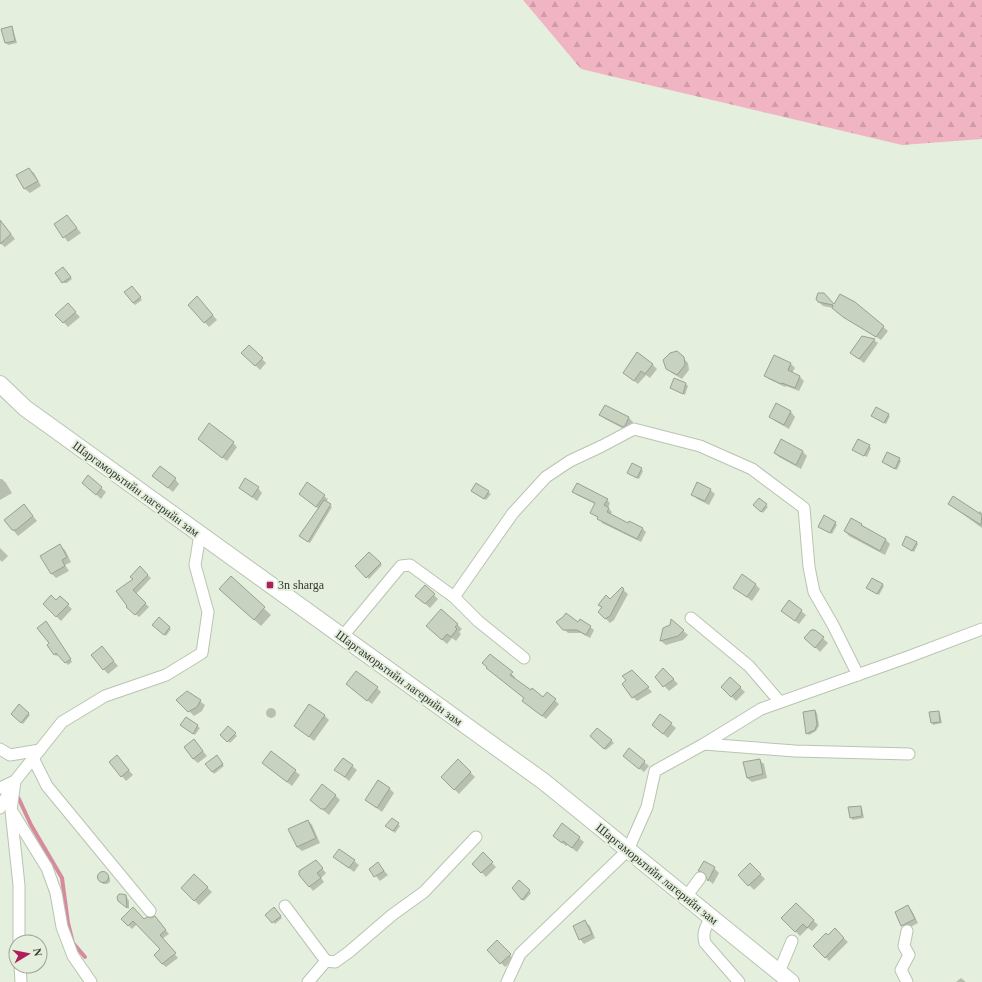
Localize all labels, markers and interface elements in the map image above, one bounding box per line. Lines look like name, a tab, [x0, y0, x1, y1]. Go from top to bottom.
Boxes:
street label: Шаргаморьтийн лагерийн зам	[70, 438, 202, 540]
place label: 3n sharga	[278, 578, 325, 592]
marker: 3n sharga	[265, 580, 275, 590]
street label: Шаргаморьтийн лагерийн зам	[333, 627, 465, 729]
street label: Шаргаморьтийн лагерийн зам	[593, 820, 721, 928]
north arrow	[8, 934, 48, 974]
text: N	[31, 947, 44, 957]

